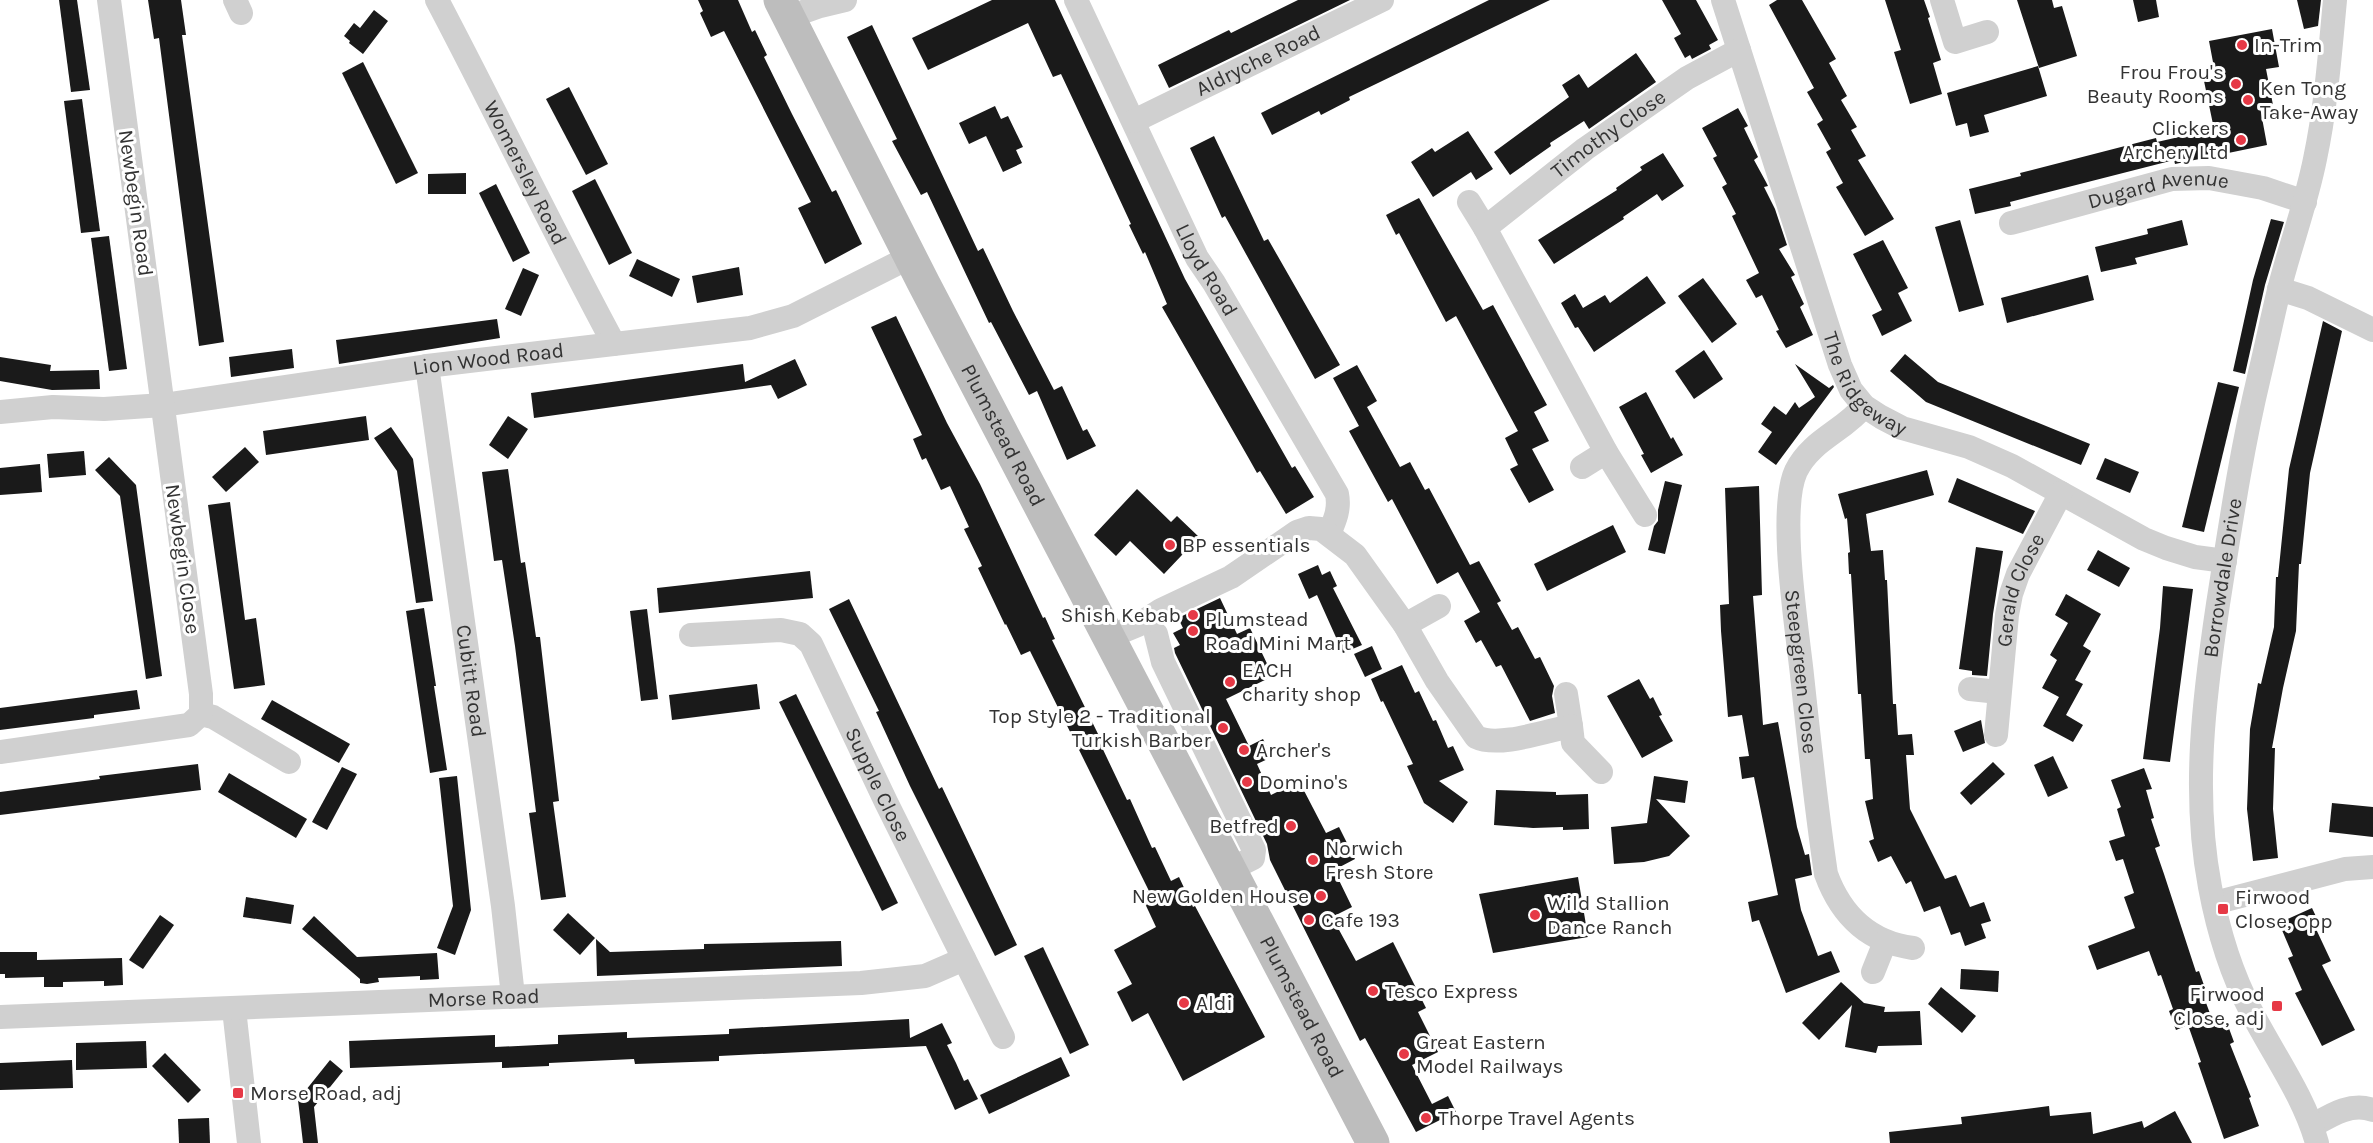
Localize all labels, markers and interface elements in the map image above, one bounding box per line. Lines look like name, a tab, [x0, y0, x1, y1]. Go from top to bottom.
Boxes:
street label: Aldryche Road	[1192, 20, 1324, 101]
place label: In-Trim	[2254, 33, 2322, 57]
marker: In-Trim	[2235, 38, 2249, 52]
place label: Frou Frou's Beauty Rooms	[2087, 60, 2224, 108]
place label: Ken Tong Take-Away	[2260, 76, 2359, 124]
marker: Frou Frou's Beauty Rooms	[2229, 77, 2243, 91]
street label: Timothy Close	[1546, 85, 1670, 183]
marker: Ken Tong Take-Away	[2241, 93, 2255, 107]
street label: Womersley Road	[479, 97, 572, 249]
place label: Clickers Archery Ltd	[2123, 116, 2229, 164]
street label: Newbegin Road	[114, 128, 158, 278]
marker: Clickers Archery Ltd	[2234, 133, 2248, 147]
street label: Dugard Avenue	[2085, 166, 2231, 214]
street label: Lloyd Road	[1171, 220, 1243, 320]
street label: The Ridgeway	[1818, 329, 1911, 440]
street label: Lion Wood Road	[411, 338, 565, 380]
street label: Plumstead Road	[956, 360, 1050, 510]
street label: Newbegin Close	[161, 482, 205, 636]
street label: Borrowdale Drive	[2199, 496, 2247, 659]
street label: Gerald Close	[1992, 529, 2049, 648]
place label: BP essentials	[1182, 533, 1311, 557]
marker: BP essentials	[1163, 538, 1177, 552]
street label: Steepgreen Close	[1780, 588, 1822, 755]
place label: Shish Kebab	[1061, 603, 1181, 627]
place label: Plumstead Road Mini Mart	[1205, 607, 1351, 655]
marker: Shish Kebab	[1186, 608, 1200, 622]
street label: Cubitt Road	[452, 623, 491, 739]
marker: Plumstead Road Mini Mart	[1186, 624, 1200, 638]
place label: EACH charity shop	[1242, 658, 1361, 706]
marker: EACH charity shop	[1223, 675, 1237, 689]
place label: Top Style 2 - Traditional Turkish Barber	[989, 704, 1211, 752]
marker: Top Style 2 - Traditional Turkish Barber	[1216, 721, 1230, 735]
street label: Supple Close	[840, 723, 916, 845]
place label: Archer's	[1256, 738, 1331, 762]
marker: Archer's	[1237, 743, 1251, 757]
place label: Domino's	[1259, 770, 1348, 794]
marker: Domino's	[1240, 775, 1254, 789]
place label: Betfred	[1209, 814, 1279, 838]
marker: Betfred	[1284, 819, 1298, 833]
place label: Norwich Fresh Store	[1325, 836, 1434, 884]
marker: Norwich Fresh Store	[1306, 853, 1320, 867]
place label: New Golden House	[1132, 884, 1309, 908]
place label: Firwood Close, opp	[2235, 885, 2332, 933]
marker: New Golden House	[1314, 889, 1328, 903]
place label: Wild Stallion Dance Ranch	[1547, 891, 1672, 939]
marker: Firwood Close, opp	[2216, 902, 2230, 916]
place label: Cafe 193	[1321, 908, 1400, 932]
marker: Wild Stallion Dance Ranch	[1528, 908, 1542, 922]
marker: Cafe 193	[1302, 913, 1316, 927]
street label: Plumstead Road	[1255, 932, 1349, 1082]
place label: Tesco Express	[1385, 979, 1518, 1003]
place label: Firwood Close, adj	[2173, 982, 2265, 1030]
street label: Morse Road	[427, 984, 540, 1012]
marker: Tesco Express	[1366, 984, 1380, 998]
place label: Aldi	[1196, 991, 1233, 1015]
marker: Aldi	[1177, 996, 1191, 1010]
marker: Firwood Close, adj	[2270, 999, 2284, 1013]
place label: Great Eastern Model Railways	[1416, 1030, 1564, 1078]
marker: Great Eastern Model Railways	[1397, 1047, 1411, 1061]
place label: Morse Road, adj	[250, 1081, 402, 1105]
marker: Morse Road, adj	[231, 1086, 245, 1100]
place label: Thorpe Travel Agents	[1438, 1106, 1635, 1130]
marker: Thorpe Travel Agents	[1419, 1111, 1433, 1125]

